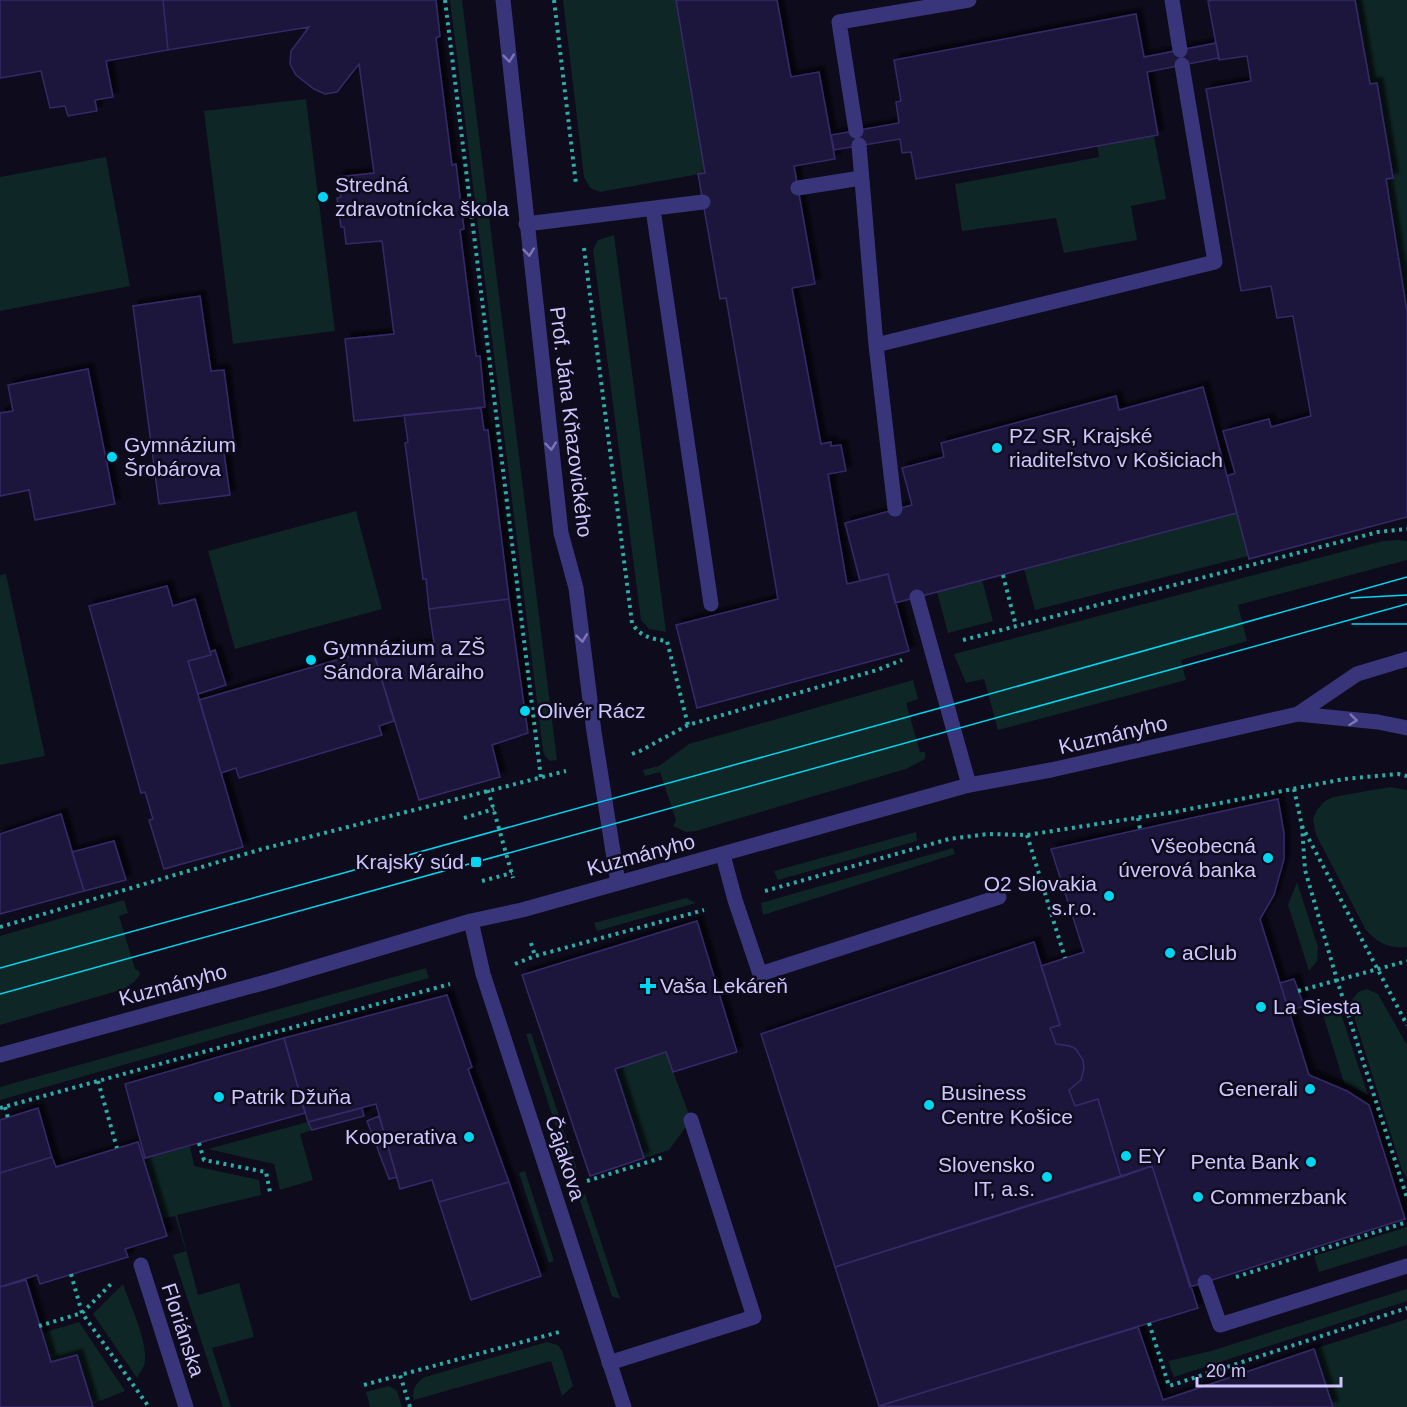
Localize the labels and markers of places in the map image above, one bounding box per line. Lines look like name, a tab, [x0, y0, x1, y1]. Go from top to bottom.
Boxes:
place label: Stredná zdravotnícka škola	[335, 173, 509, 220]
marker: Stredná zdravotnícka škola	[316, 190, 330, 204]
place label: PZ SR, Krajské riaditeľstvo v Košiciach	[1009, 424, 1223, 471]
place label: Gymnázium Šrobárova	[124, 433, 236, 480]
marker: PZ SR, Krajské riaditeľstvo v Košiciach	[990, 441, 1004, 455]
marker: Gymnázium Šrobárova	[105, 450, 119, 464]
place label: Gymnázium a ZŠ Sándora Máraiho	[323, 636, 485, 683]
marker: Gymnázium a ZŠ Sándora Máraiho	[304, 653, 318, 667]
place label: Olivér Rácz	[537, 699, 646, 722]
marker: Olivér Rácz	[518, 704, 532, 718]
place label: Všeobecná úverová banka	[1118, 834, 1256, 881]
place label: Krajský súd	[355, 850, 464, 873]
marker: Všeobecná úverová banka	[1261, 851, 1275, 865]
marker: Krajský súd	[469, 855, 483, 869]
place label: O2 Slovakia s.r.o.	[984, 872, 1097, 919]
marker: O2 Slovakia s.r.o.	[1102, 889, 1116, 903]
place label: aClub	[1182, 941, 1237, 964]
marker: aClub	[1163, 946, 1177, 960]
place label: Vaša Lekáreň	[660, 974, 788, 997]
marker: Vaša Lekáreň	[641, 979, 655, 993]
place label: La Siesta	[1273, 995, 1361, 1018]
marker: La Siesta	[1254, 1000, 1268, 1014]
place label: Generali	[1219, 1077, 1298, 1100]
place label: Business Centre Košice	[941, 1081, 1073, 1128]
marker: Generali	[1303, 1082, 1317, 1096]
place label: Patrik Džuňa	[231, 1085, 352, 1108]
marker: Patrik Džuňa	[212, 1090, 226, 1104]
marker: Business Centre Košice	[922, 1098, 936, 1112]
place label: Kooperativa	[345, 1125, 457, 1148]
marker: Kooperativa	[462, 1130, 476, 1144]
place label: EY	[1138, 1144, 1166, 1167]
marker: EY	[1119, 1149, 1133, 1163]
place label: Penta Bank	[1190, 1150, 1299, 1173]
place label: Slovensko IT, a.s.	[938, 1153, 1035, 1200]
marker: Penta Bank	[1304, 1155, 1318, 1169]
marker: Slovensko IT, a.s.	[1040, 1170, 1054, 1184]
place label: Commerzbank	[1210, 1185, 1347, 1208]
marker: Commerzbank	[1191, 1190, 1205, 1204]

